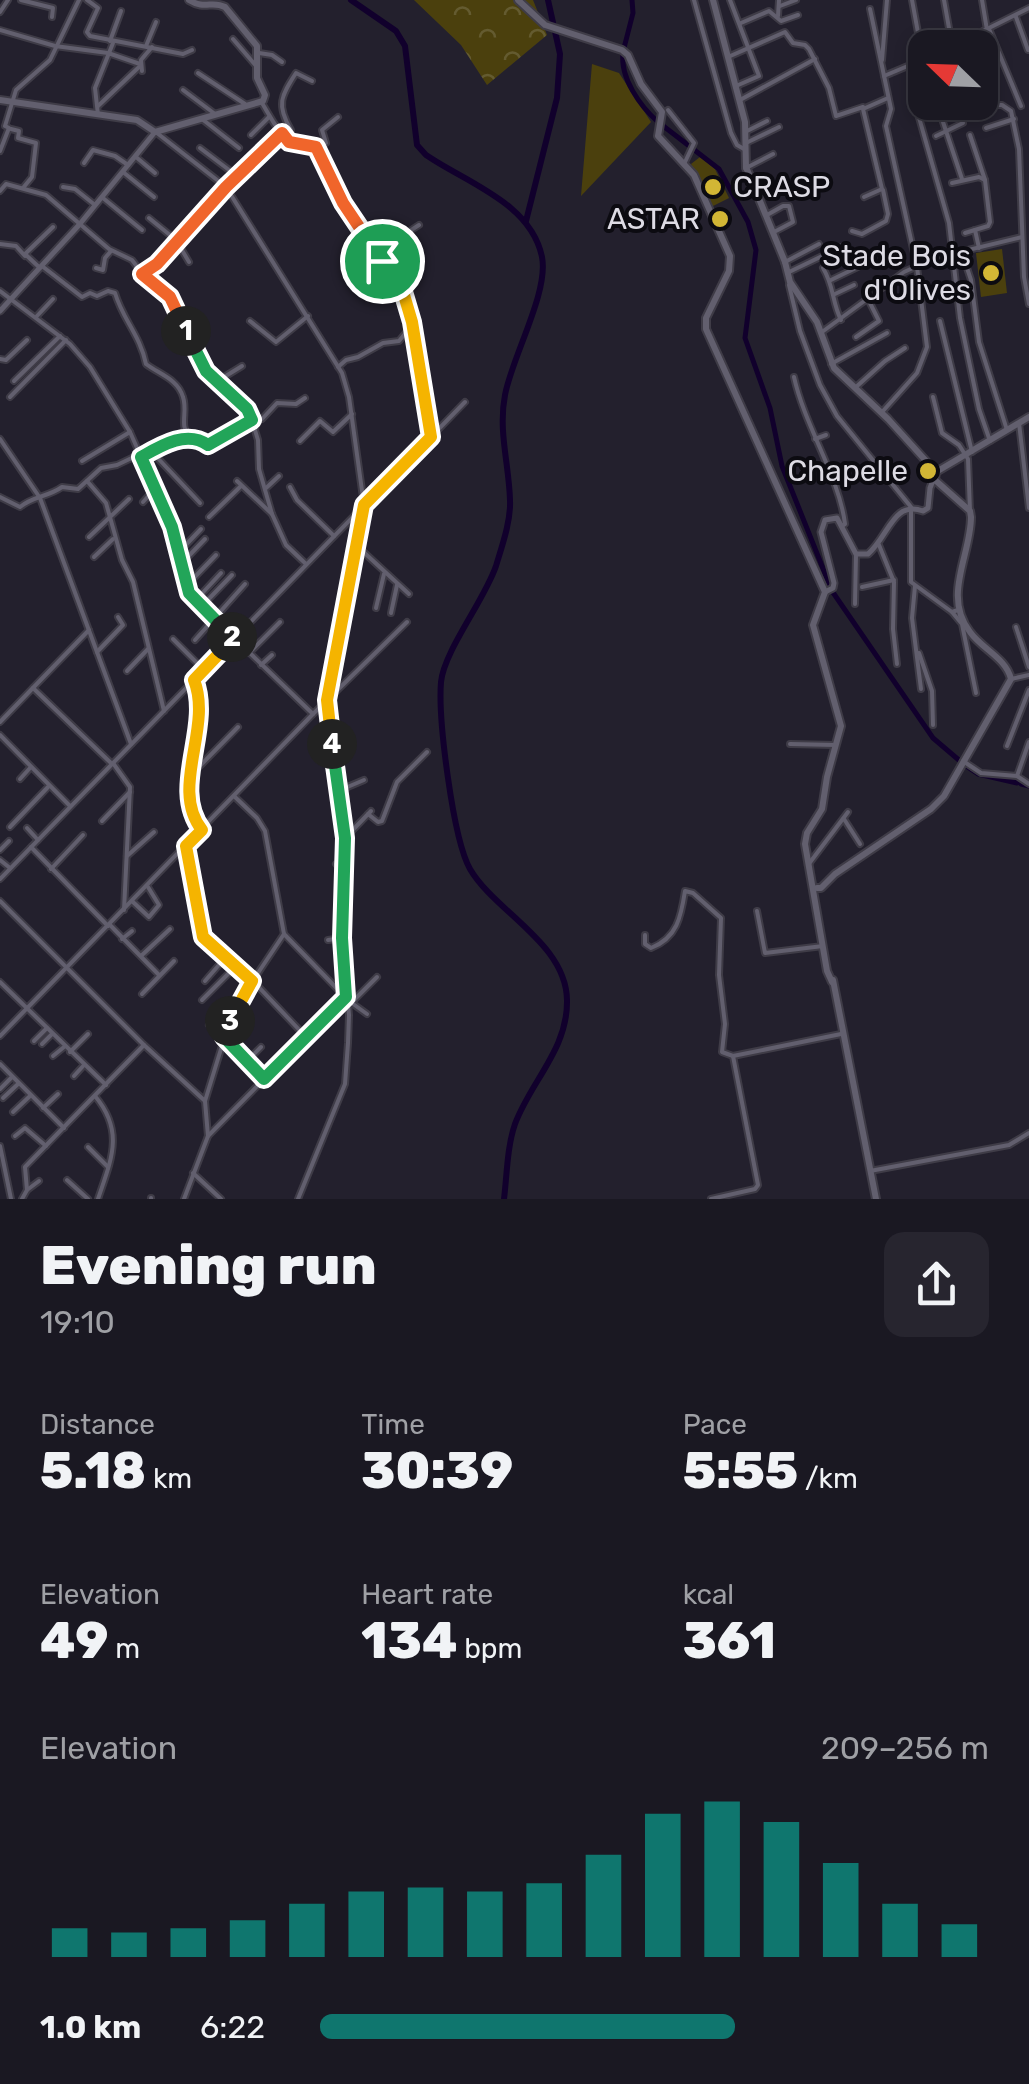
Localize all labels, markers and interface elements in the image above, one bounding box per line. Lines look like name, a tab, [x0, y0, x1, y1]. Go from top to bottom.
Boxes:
north arrow	[908, 30, 998, 120]
map controls	[908, 30, 998, 120]
place label: CRASP	[733, 169, 830, 205]
marker: CRASP	[702, 176, 724, 198]
place label: ASTAR	[607, 201, 700, 237]
marker: ASTAR	[709, 208, 731, 230]
pin	[340, 219, 425, 304]
icon: arrive	[355, 234, 410, 289]
place label: Stade Bois d'Olives	[822, 238, 971, 308]
marker: Stade Bois d'Olives	[980, 262, 1002, 284]
pin: 1	[161, 306, 211, 356]
text: 1	[179, 314, 193, 347]
place label: Chapelle	[787, 453, 908, 489]
marker: Chapelle	[917, 460, 939, 482]
pin: 2	[207, 612, 257, 662]
text: 2	[223, 620, 241, 653]
pin: 4	[307, 719, 357, 769]
text: 4	[322, 727, 342, 760]
pin: 3	[205, 996, 255, 1046]
text: 3	[221, 1004, 239, 1037]
button: share	[884, 1232, 989, 1337]
text: Evening run	[40, 1233, 377, 1298]
text: 19:10	[40, 1303, 115, 1341]
text: Distance	[40, 1408, 155, 1441]
text: Time	[361, 1408, 425, 1441]
text: Pace	[683, 1408, 747, 1441]
text: 5.18	[40, 1441, 146, 1501]
text: 30:39	[361, 1441, 513, 1501]
text: 5:55	[683, 1441, 798, 1501]
text: km	[146, 1462, 192, 1495]
text: /km	[798, 1462, 858, 1495]
text: Elevation	[40, 1578, 160, 1611]
text: Heart rate	[361, 1578, 493, 1611]
text: kcal	[683, 1578, 734, 1611]
text: 49	[40, 1611, 108, 1671]
text: 134	[361, 1611, 457, 1671]
text: 361	[683, 1611, 776, 1671]
text: m	[108, 1632, 140, 1665]
text: bpm	[457, 1632, 522, 1665]
text: Elevation	[40, 1729, 177, 1767]
text: 209–256 m	[821, 1729, 989, 1767]
text: 1.0 km	[40, 2008, 141, 2046]
text: 6:22	[200, 2008, 265, 2046]

